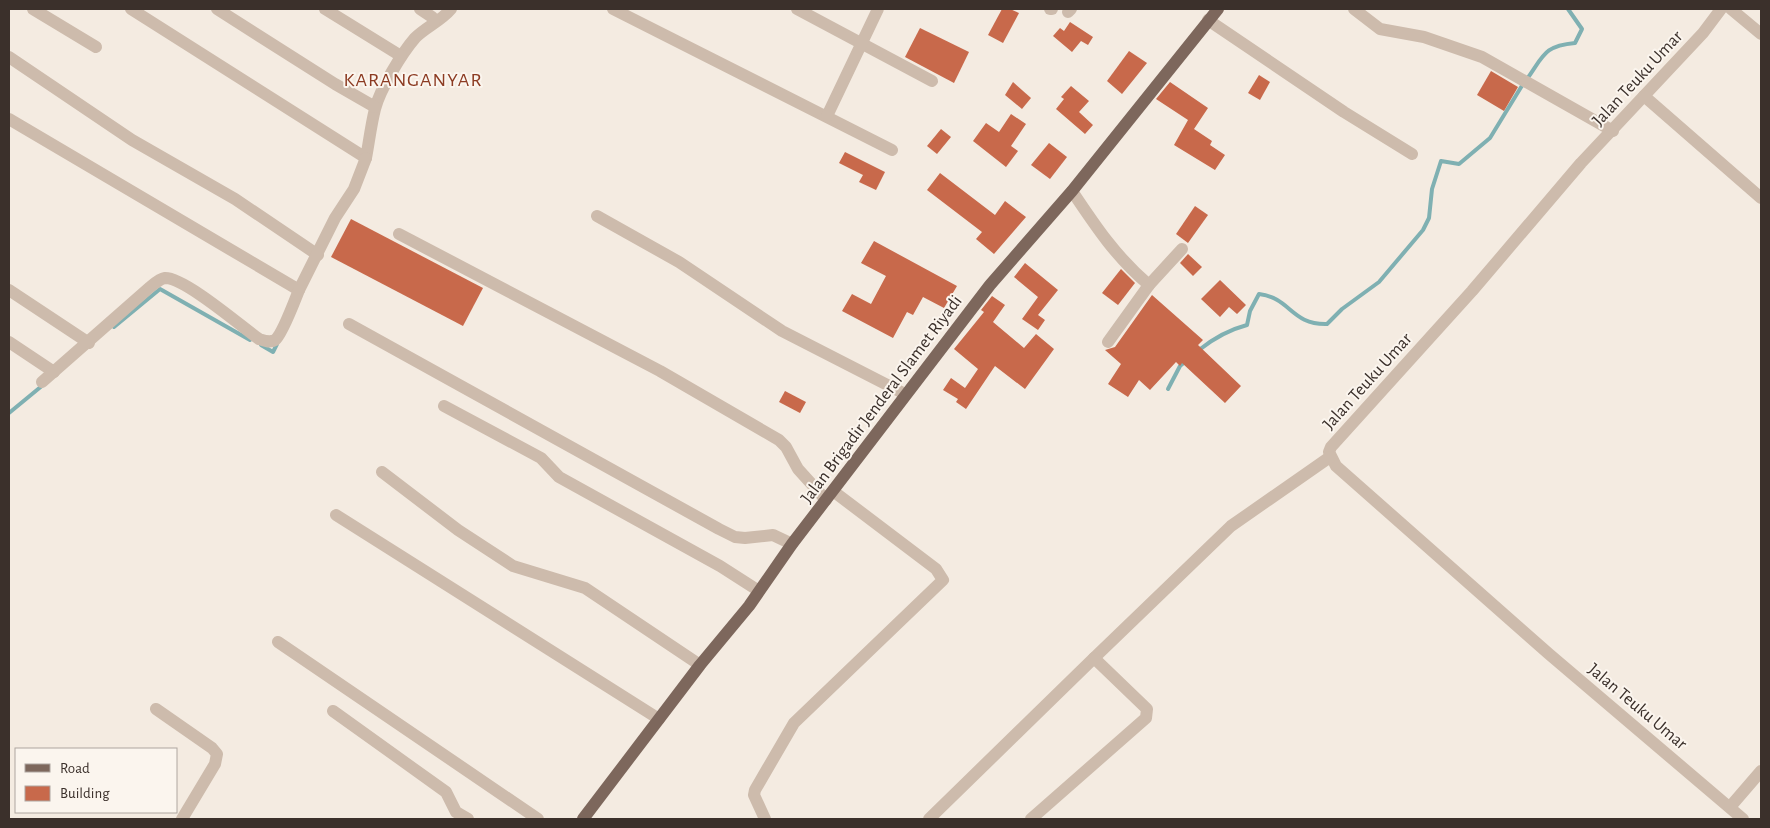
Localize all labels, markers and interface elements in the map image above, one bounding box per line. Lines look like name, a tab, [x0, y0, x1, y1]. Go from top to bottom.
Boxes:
street label: Jalan Teuku Umar	[1589, 27, 1686, 130]
district label: KARANGANYAR	[344, 70, 482, 90]
street label: Jalan Brigadir Jenderal Slamet Riyadi	[798, 292, 966, 507]
street label: Jalan Teuku Umar	[1320, 330, 1416, 433]
street label: Jalan Teuku Umar	[1584, 660, 1690, 753]
legend	[15, 748, 178, 813]
text: Road	[60, 761, 90, 776]
text: Building	[60, 786, 110, 801]

